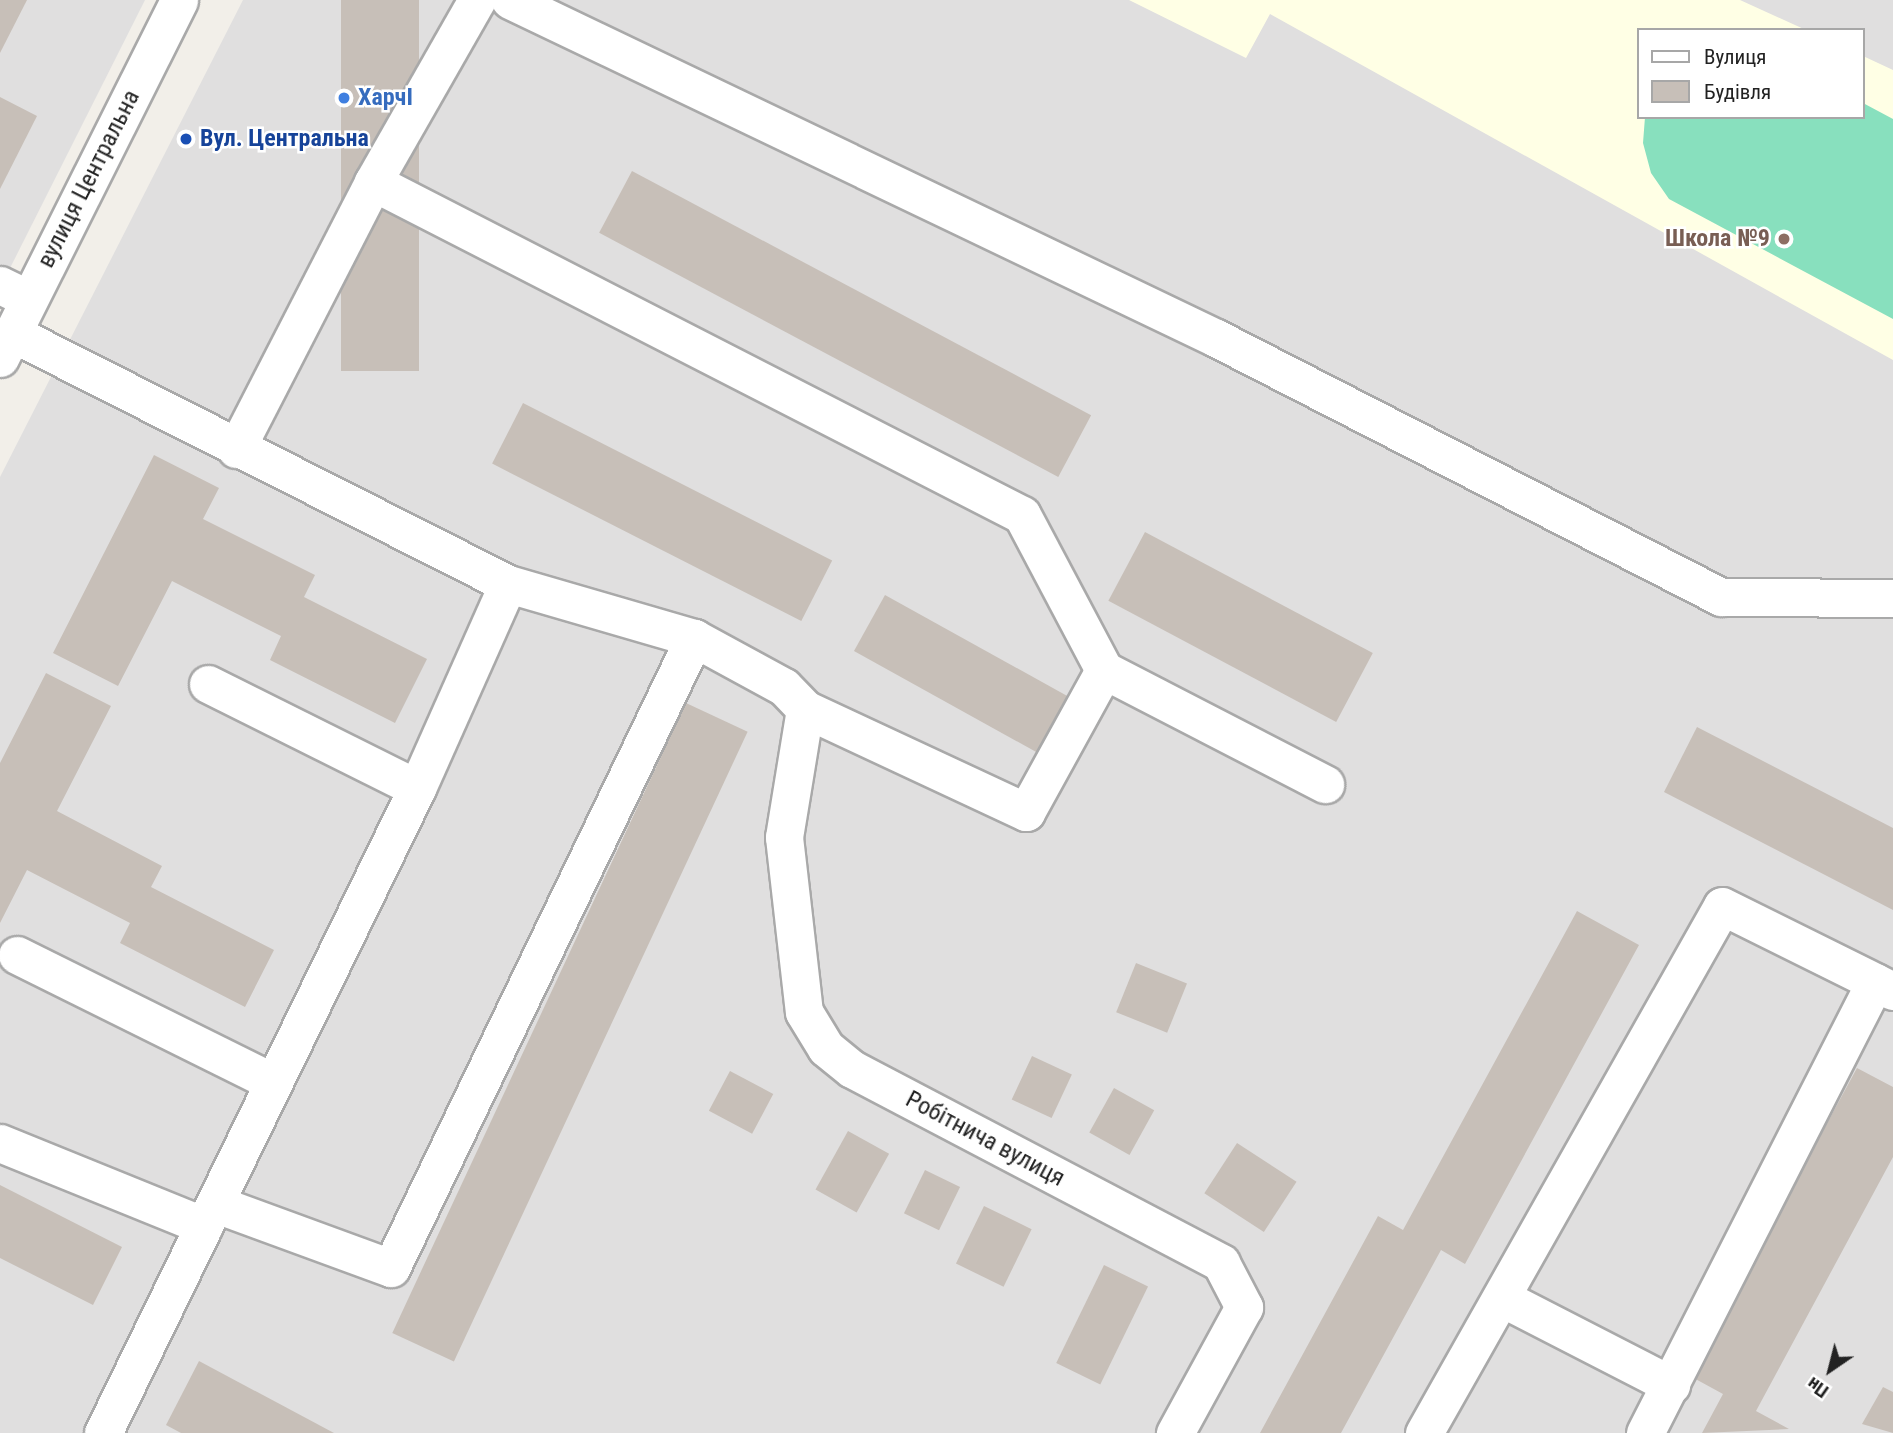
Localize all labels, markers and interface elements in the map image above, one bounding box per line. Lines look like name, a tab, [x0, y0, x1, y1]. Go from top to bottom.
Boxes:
legend	[1638, 28, 1865, 119]
text: Вулиця	[1704, 45, 1766, 69]
text: Будівля	[1704, 80, 1771, 104]
place label: ХарчI	[358, 84, 413, 112]
street label: вулиця Центральна	[32, 85, 146, 273]
marker: ХарчI	[336, 90, 352, 106]
place label: Вул. Центральна	[200, 125, 369, 153]
marker: Вул. Центральна	[178, 131, 194, 147]
place label: Школа №9	[1665, 225, 1770, 253]
marker: Школа №9	[1776, 231, 1792, 247]
street label: Робітнича вулиця	[901, 1085, 1069, 1193]
north arrow	[1795, 1335, 1865, 1405]
text: Пн	[1802, 1372, 1833, 1403]

